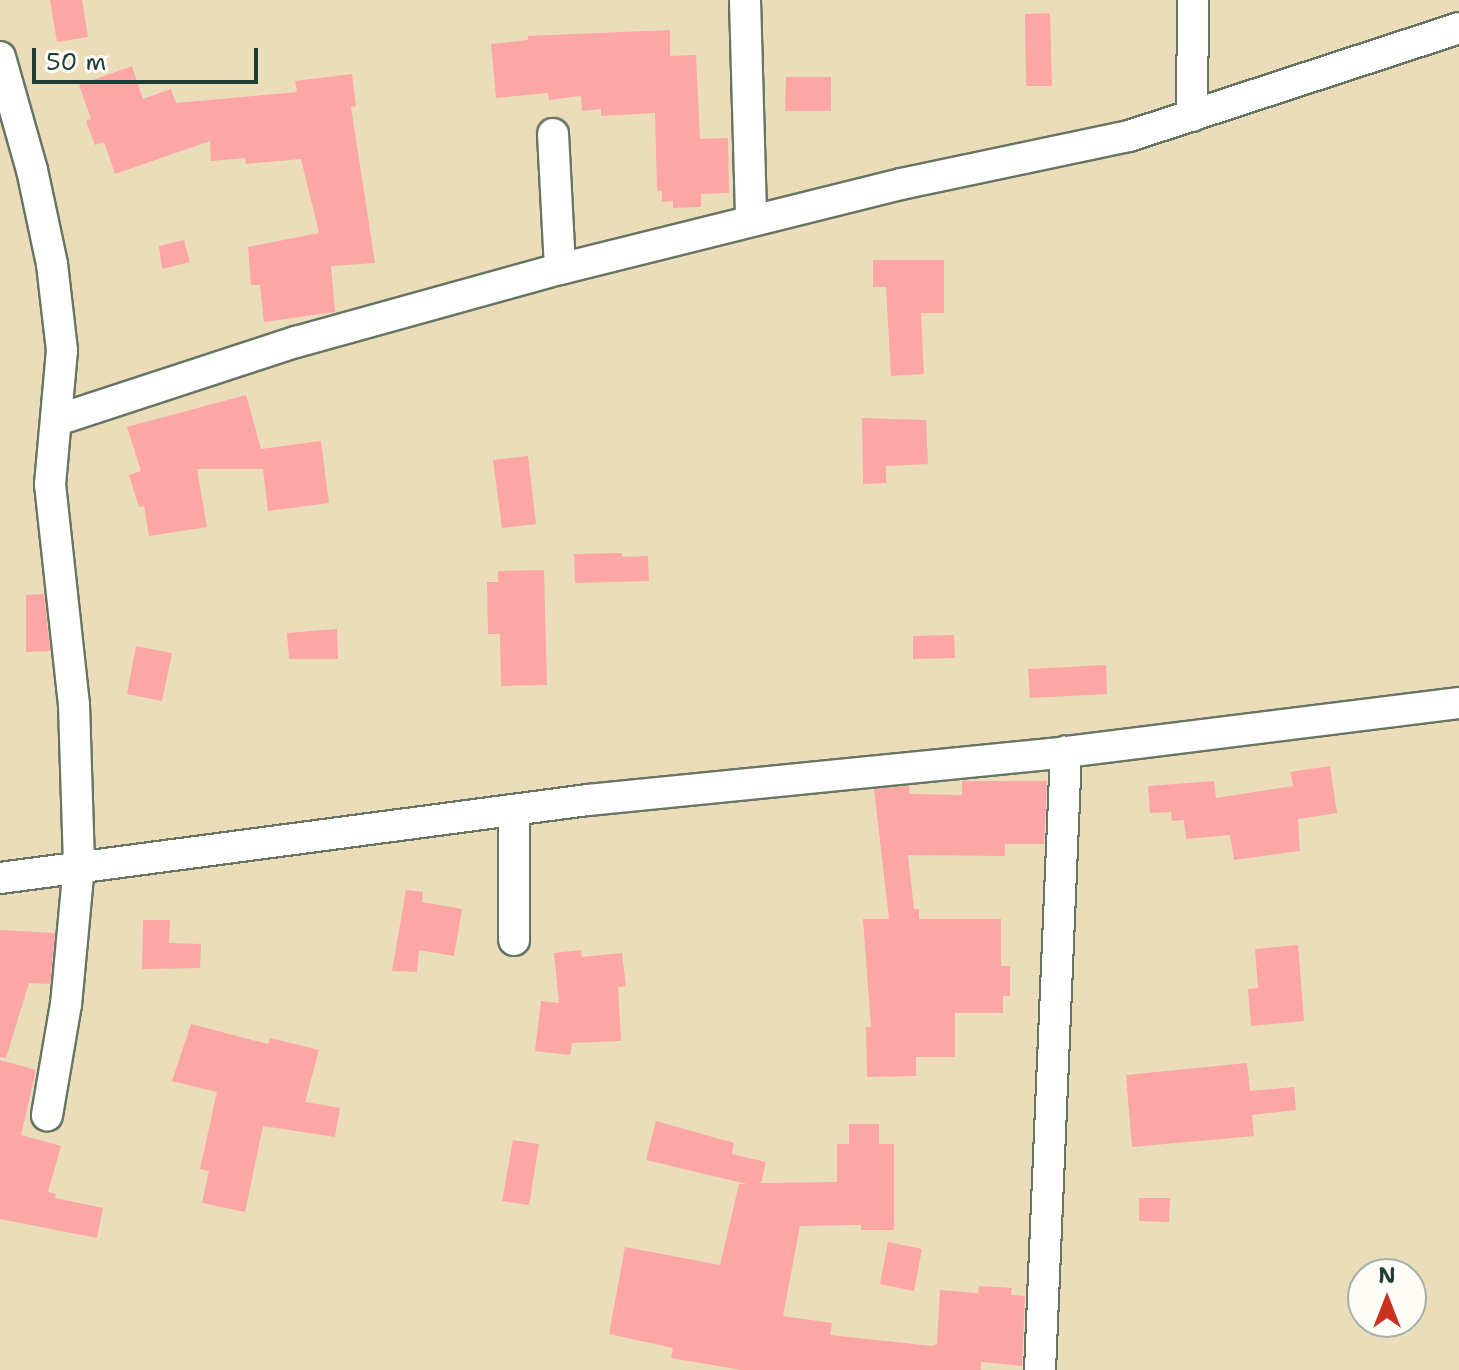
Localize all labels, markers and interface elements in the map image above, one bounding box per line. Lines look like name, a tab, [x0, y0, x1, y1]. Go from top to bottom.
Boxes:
scale bar	[36, 32, 262, 82]
text: 50 m	[46, 46, 106, 78]
north arrow	[1347, 1258, 1427, 1338]
text: N	[1378, 1261, 1396, 1290]

